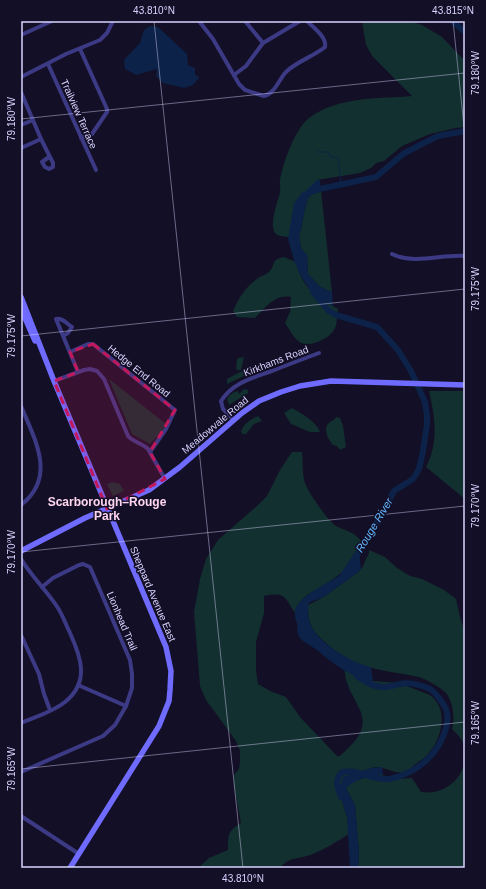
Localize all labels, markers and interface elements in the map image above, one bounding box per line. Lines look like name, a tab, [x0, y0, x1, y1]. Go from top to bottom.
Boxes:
text: 43.810°N	[133, 5, 175, 16]
text: 43.815°N	[432, 5, 474, 16]
text: 79.180°W	[470, 50, 481, 95]
street label: Trailview Terrace	[59, 77, 99, 151]
text: 79.180°W	[6, 96, 17, 141]
text: 79.175°W	[470, 266, 481, 311]
text: 79.175°W	[6, 313, 17, 358]
street label: Hedge End Road	[106, 343, 172, 399]
street label: Kirkhams Road	[242, 344, 310, 378]
street label: Meadowvale Road	[180, 394, 250, 456]
text: 79.170°W	[470, 483, 481, 528]
district label: Scarborough–Rouge Park	[48, 495, 167, 523]
water label: Rouge River	[353, 495, 396, 554]
text: 79.170°W	[6, 529, 17, 574]
street label: Sheppard Avenue East	[128, 545, 178, 643]
street label: Lionhead Trail	[105, 590, 139, 652]
text: 79.165°W	[470, 700, 481, 745]
text: 79.165°W	[6, 746, 17, 791]
text: 43.810°N	[222, 873, 264, 884]

